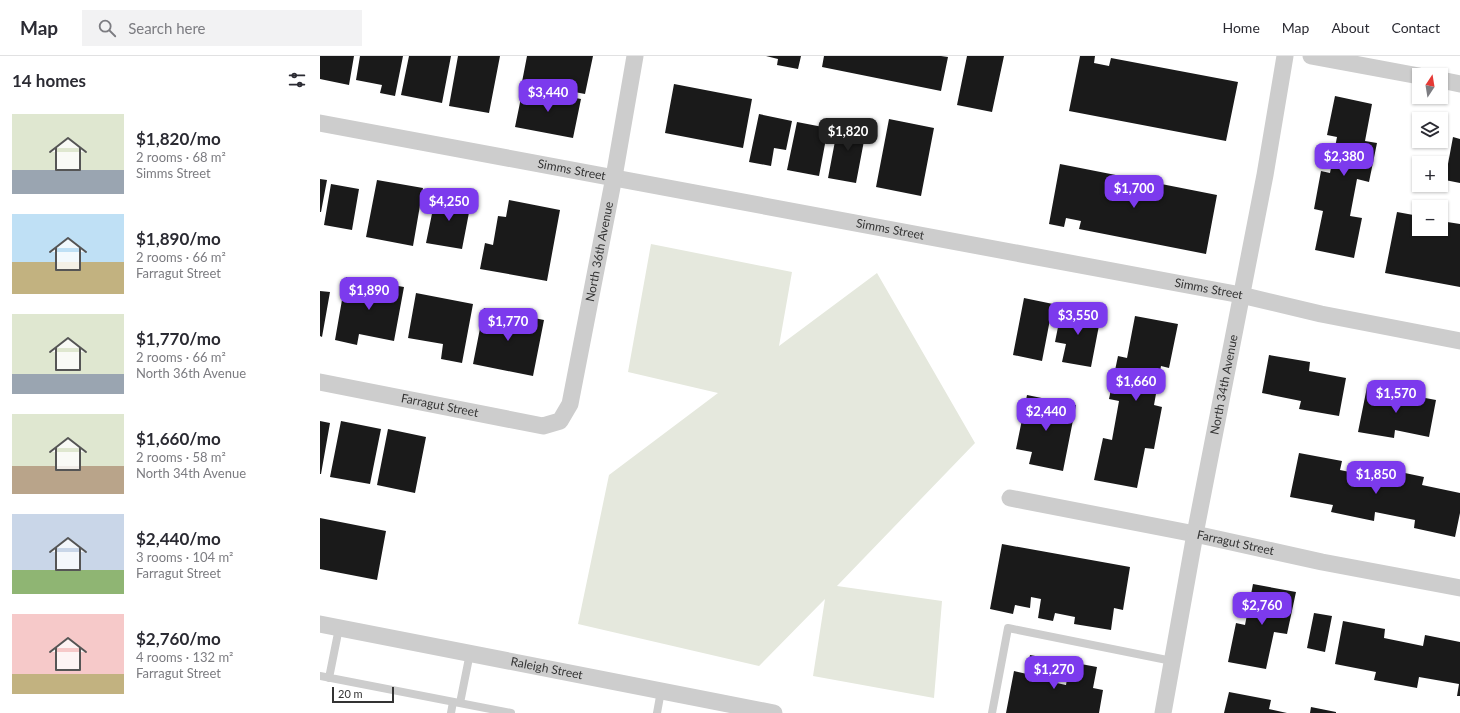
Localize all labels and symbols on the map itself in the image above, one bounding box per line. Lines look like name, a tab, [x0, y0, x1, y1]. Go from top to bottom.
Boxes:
north arrow	[1412, 68, 1448, 104]
pin: $3,440	[515, 79, 581, 113]
pin: $1,820	[815, 118, 881, 152]
pin: $2,380	[1311, 143, 1377, 177]
street label: Simms Street	[536, 156, 608, 183]
pin: $1,700	[1101, 175, 1167, 209]
pin: $4,250	[416, 188, 482, 222]
street label: North 36th Avenue	[582, 200, 616, 303]
street label: Simms Street	[855, 215, 926, 243]
street label: Simms Street	[1173, 275, 1245, 302]
pin: $1,890	[336, 277, 402, 311]
pin: $3,550	[1045, 302, 1111, 336]
pin: $1,770	[475, 308, 541, 342]
street label: North 34th Avenue	[1207, 333, 1241, 436]
pin: $1,660	[1103, 368, 1169, 402]
pin: $1,570	[1363, 380, 1429, 414]
street label: Farragut Street	[400, 390, 480, 420]
pin: $2,440	[1013, 398, 1079, 432]
pin: $1,850	[1343, 461, 1409, 495]
street label: Farragut Street	[1196, 527, 1276, 558]
pin: $2,760	[1229, 592, 1295, 626]
street label: Raleigh Street	[509, 654, 585, 682]
pin: $1,270	[1021, 656, 1087, 690]
scale bar	[332, 685, 394, 704]

